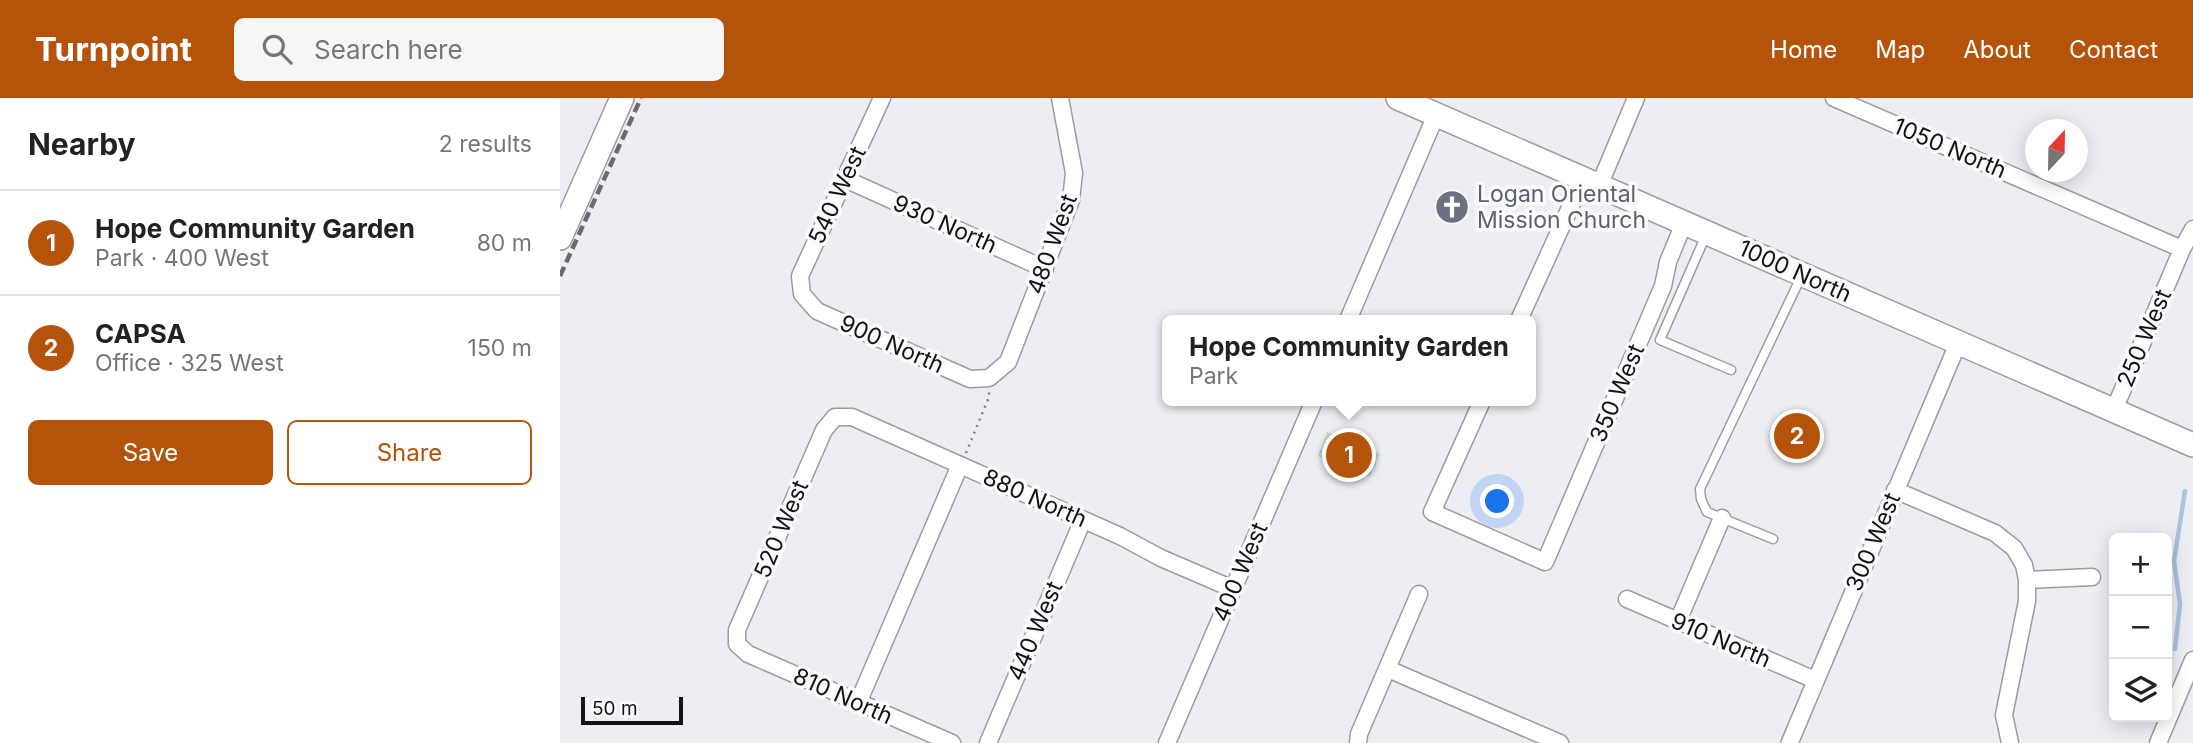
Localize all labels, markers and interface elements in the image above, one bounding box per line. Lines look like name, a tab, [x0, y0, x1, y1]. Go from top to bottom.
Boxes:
search box	[234, 18, 724, 81]
text: Turnpoint	[35, 29, 192, 69]
icon: search	[258, 30, 296, 68]
text: Search here	[314, 34, 463, 65]
text: Home	[1770, 35, 1837, 64]
text: Map	[1875, 35, 1925, 64]
text: About	[1963, 35, 2031, 64]
text: Contact	[2069, 35, 2158, 64]
street label: 1050 North	[1889, 112, 2011, 184]
north arrow	[2025, 119, 2088, 182]
text: Nearby	[28, 126, 136, 162]
text: 2 results	[439, 130, 532, 158]
street label: 540 West	[802, 141, 872, 248]
place label: Logan Oriental Mission Church	[1477, 180, 1646, 234]
church icon: Logan Oriental Mission Church	[1433, 188, 1471, 226]
street label: 930 North	[889, 189, 1001, 259]
street label: 480 West	[1021, 190, 1083, 298]
text: Hope Community Garden	[95, 213, 415, 244]
text: 1	[46, 229, 56, 257]
text: 80 m	[477, 229, 532, 257]
street label: 1000 North	[1734, 234, 1856, 308]
text: Park · 400 West	[95, 244, 269, 272]
street label: 250 West	[2111, 284, 2177, 391]
street label: 900 North	[836, 309, 948, 379]
popup	[1162, 315, 1536, 406]
text: CAPSA	[95, 318, 186, 349]
text: Hope Community Garden	[1189, 331, 1509, 362]
text: 2	[44, 334, 58, 362]
text: 150 m	[468, 334, 532, 362]
street label: 350 West	[1584, 339, 1650, 446]
text: Office · 325 West	[95, 349, 284, 377]
text: Park	[1189, 362, 1238, 390]
pin: 2	[1774, 410, 1820, 462]
button: Save	[28, 420, 273, 485]
button: Share	[287, 420, 532, 485]
pin: 1	[1326, 429, 1372, 481]
street label: 880 North	[979, 463, 1091, 533]
street label: 520 West	[748, 475, 814, 582]
your location	[1480, 484, 1514, 518]
street label: 300 West	[1840, 488, 1906, 595]
street label: 400 West	[1207, 518, 1274, 626]
map controls	[2109, 533, 2172, 722]
button: +	[2109, 533, 2172, 596]
street label: 440 West	[1002, 577, 1069, 685]
button: −	[2109, 596, 2172, 659]
street label: 910 North	[1667, 606, 1775, 674]
button: layers	[2109, 659, 2172, 722]
street label: 810 North	[789, 662, 897, 730]
scale bar	[581, 694, 682, 726]
text: 50 m	[592, 697, 638, 720]

